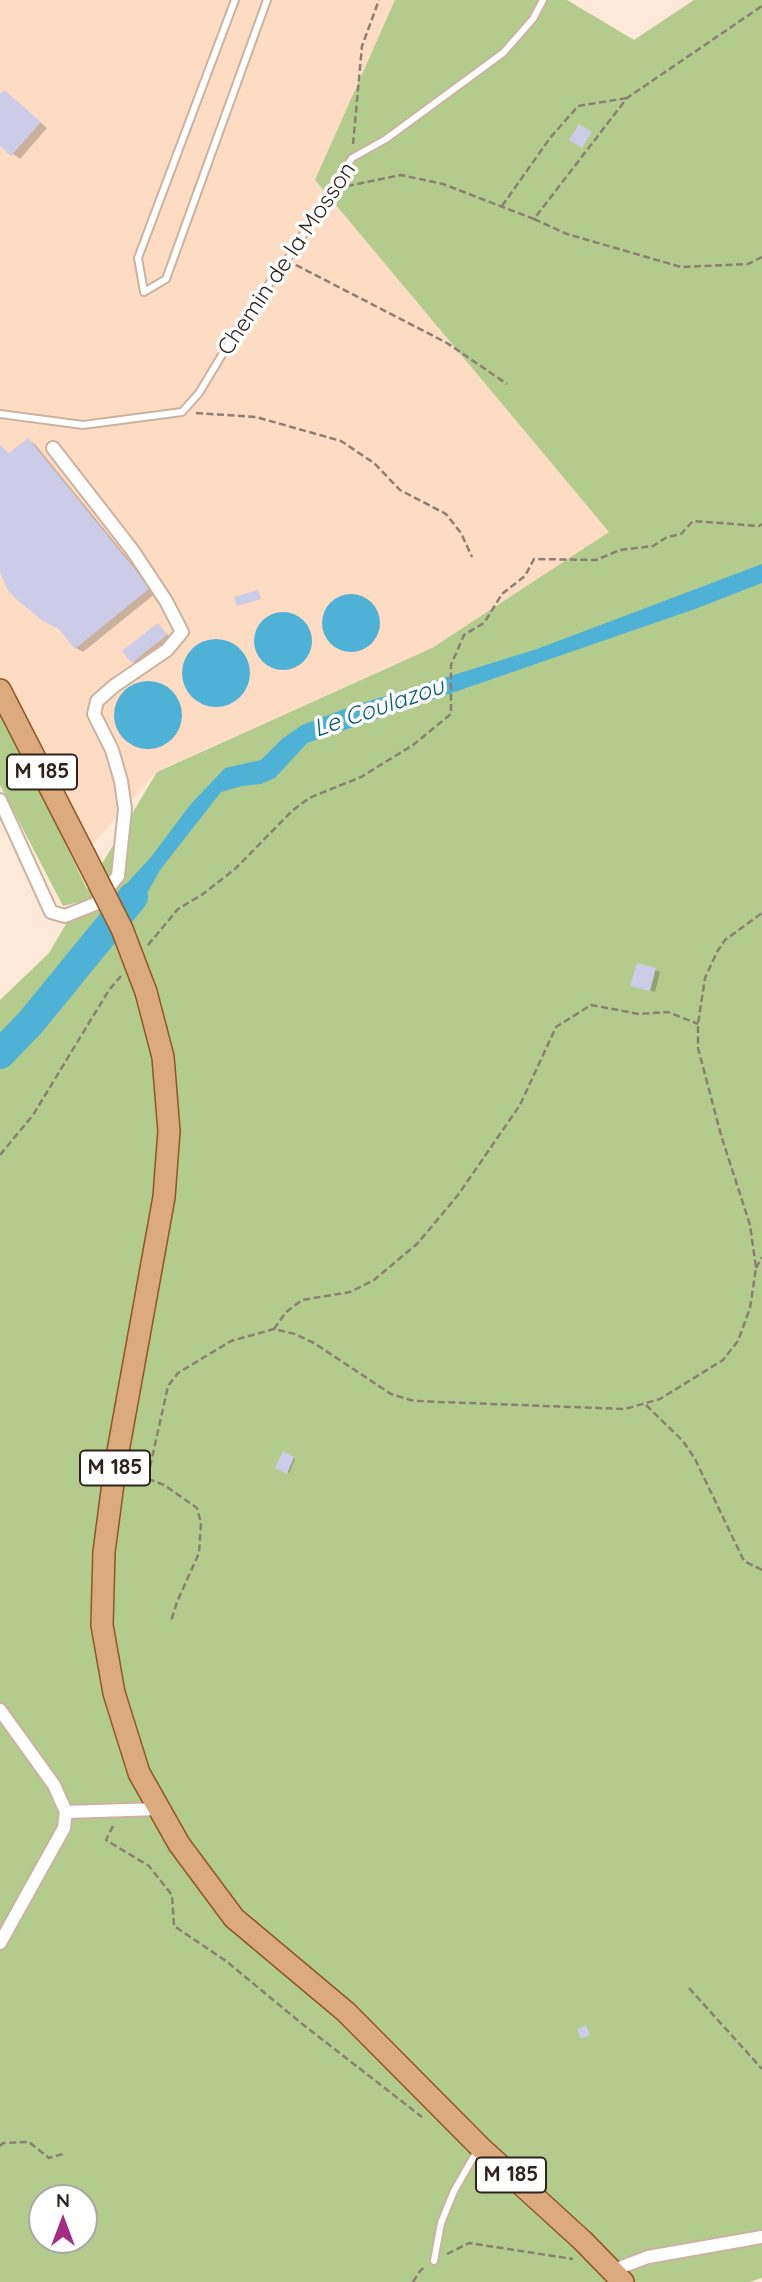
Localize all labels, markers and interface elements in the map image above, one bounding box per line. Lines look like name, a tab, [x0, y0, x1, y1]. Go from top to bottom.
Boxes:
street label: Chemin de la Mosson	[212, 157, 362, 361]
water label: Le Coulazou	[310, 672, 448, 744]
road number: M 185	[7, 754, 77, 790]
road number: M 185	[80, 1450, 150, 1486]
road number: M 185	[476, 2158, 546, 2192]
north arrow	[28, 2184, 98, 2254]
text: N	[56, 2188, 70, 2212]

